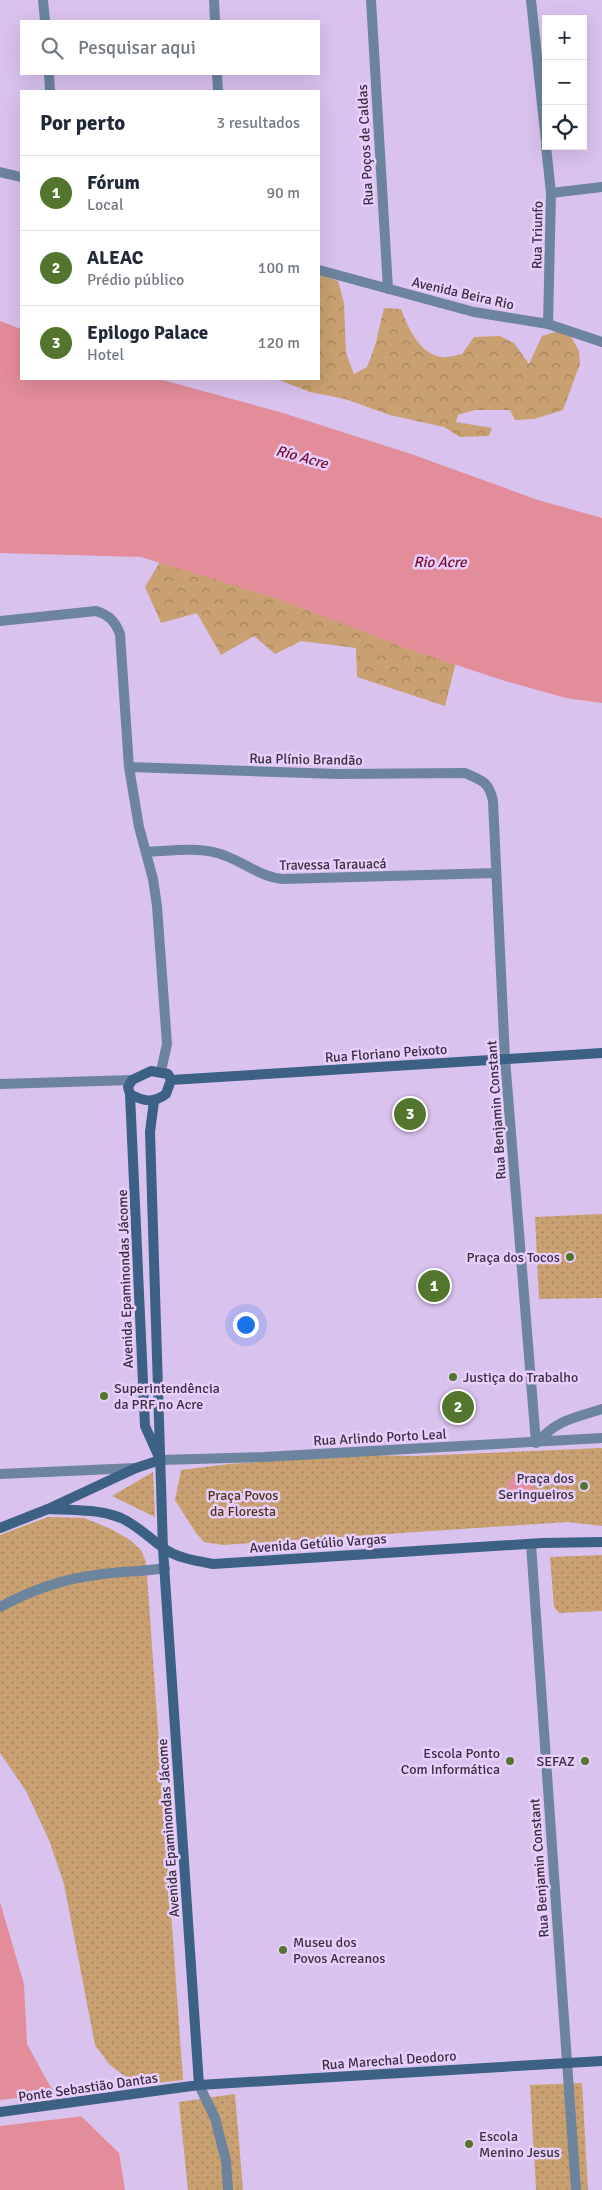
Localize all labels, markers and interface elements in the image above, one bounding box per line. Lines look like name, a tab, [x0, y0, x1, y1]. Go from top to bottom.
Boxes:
map controls	[542, 15, 587, 150]
button: +	[542, 15, 587, 60]
search box	[20, 20, 320, 75]
icon: search	[38, 34, 66, 62]
text: Pesquisar aqui	[78, 36, 196, 60]
button: −	[542, 60, 587, 105]
street label: Rua Poços de Caldas	[354, 84, 377, 206]
button: locate	[542, 105, 587, 150]
text: Por perto	[40, 110, 125, 136]
text: 3 resultados	[217, 113, 300, 133]
text: Fórum	[87, 171, 140, 195]
text: 1	[52, 183, 60, 203]
text: 90 m	[266, 183, 300, 203]
text: Local	[87, 195, 124, 215]
street label: Rua Triunfo	[528, 201, 547, 269]
text: ALEAC	[87, 246, 143, 270]
text: 2	[52, 258, 60, 278]
text: 100 m	[258, 258, 300, 278]
text: Prédio público	[87, 270, 184, 290]
street label: Avenida Beira Rio	[410, 273, 516, 314]
text: Epilogo Palace	[87, 321, 208, 345]
text: 3	[52, 333, 60, 353]
text: 120 m	[258, 333, 300, 353]
text: Hotel	[87, 345, 124, 365]
water label: Río Acre	[274, 441, 331, 473]
water label: Rio Acre	[413, 553, 468, 571]
street label: Rua Plínio Brandão	[249, 750, 363, 769]
street label: Travessa Tarauacá	[279, 855, 387, 874]
street label: Rua Benjamin Constant	[483, 1040, 510, 1180]
street label: Rua Floriano Peixoto	[324, 1041, 448, 1066]
pin: 3	[394, 1095, 426, 1133]
street label: Avenida Epaminondas Jácome	[114, 1189, 137, 1369]
place label: Praça dos Tocos	[467, 1249, 560, 1266]
marker: Praça dos Tocos	[564, 1251, 576, 1263]
pin: 1	[418, 1267, 450, 1305]
your location	[233, 1312, 259, 1338]
place label: Justiça do Trabalho	[463, 1369, 578, 1386]
marker: Justiça do Trabalho	[447, 1371, 459, 1383]
place label: Superintendência da PRF no Acre	[114, 1380, 220, 1413]
pin: 2	[442, 1388, 474, 1426]
marker: Superintendência da PRF no Acre	[98, 1390, 110, 1402]
street label: Rua Arlindo Porto Leal	[313, 1426, 447, 1449]
place label: Praça dos Seringueiros	[498, 1470, 574, 1503]
marker: Praça dos Seringueiros	[578, 1480, 590, 1492]
park label: Praça Povos da Floresta	[208, 1487, 278, 1520]
street label: Avenida Getúlio Vargas	[249, 1530, 387, 1557]
street label: Avenida Epaminondas Jácome	[154, 1738, 183, 1918]
place label: Escola Ponto Com Informática	[401, 1745, 500, 1778]
place label: SEFAZ	[536, 1753, 575, 1770]
marker: Escola Ponto Com Informática	[504, 1755, 516, 1767]
marker: SEFAZ	[579, 1755, 591, 1767]
street label: Rua Benjamin Constant	[526, 1798, 553, 1938]
place label: Museu dos Povos Acreanos	[293, 1934, 385, 1967]
marker: Museu dos Povos Acreanos	[277, 1944, 289, 1956]
street label: Rua Marechal Deodoro	[321, 2047, 457, 2074]
street label: Ponte Sebastião Dantas	[17, 2069, 159, 2106]
place label: Escola Menino Jesus	[479, 2128, 560, 2161]
marker: Escola Menino Jesus	[463, 2138, 475, 2150]

